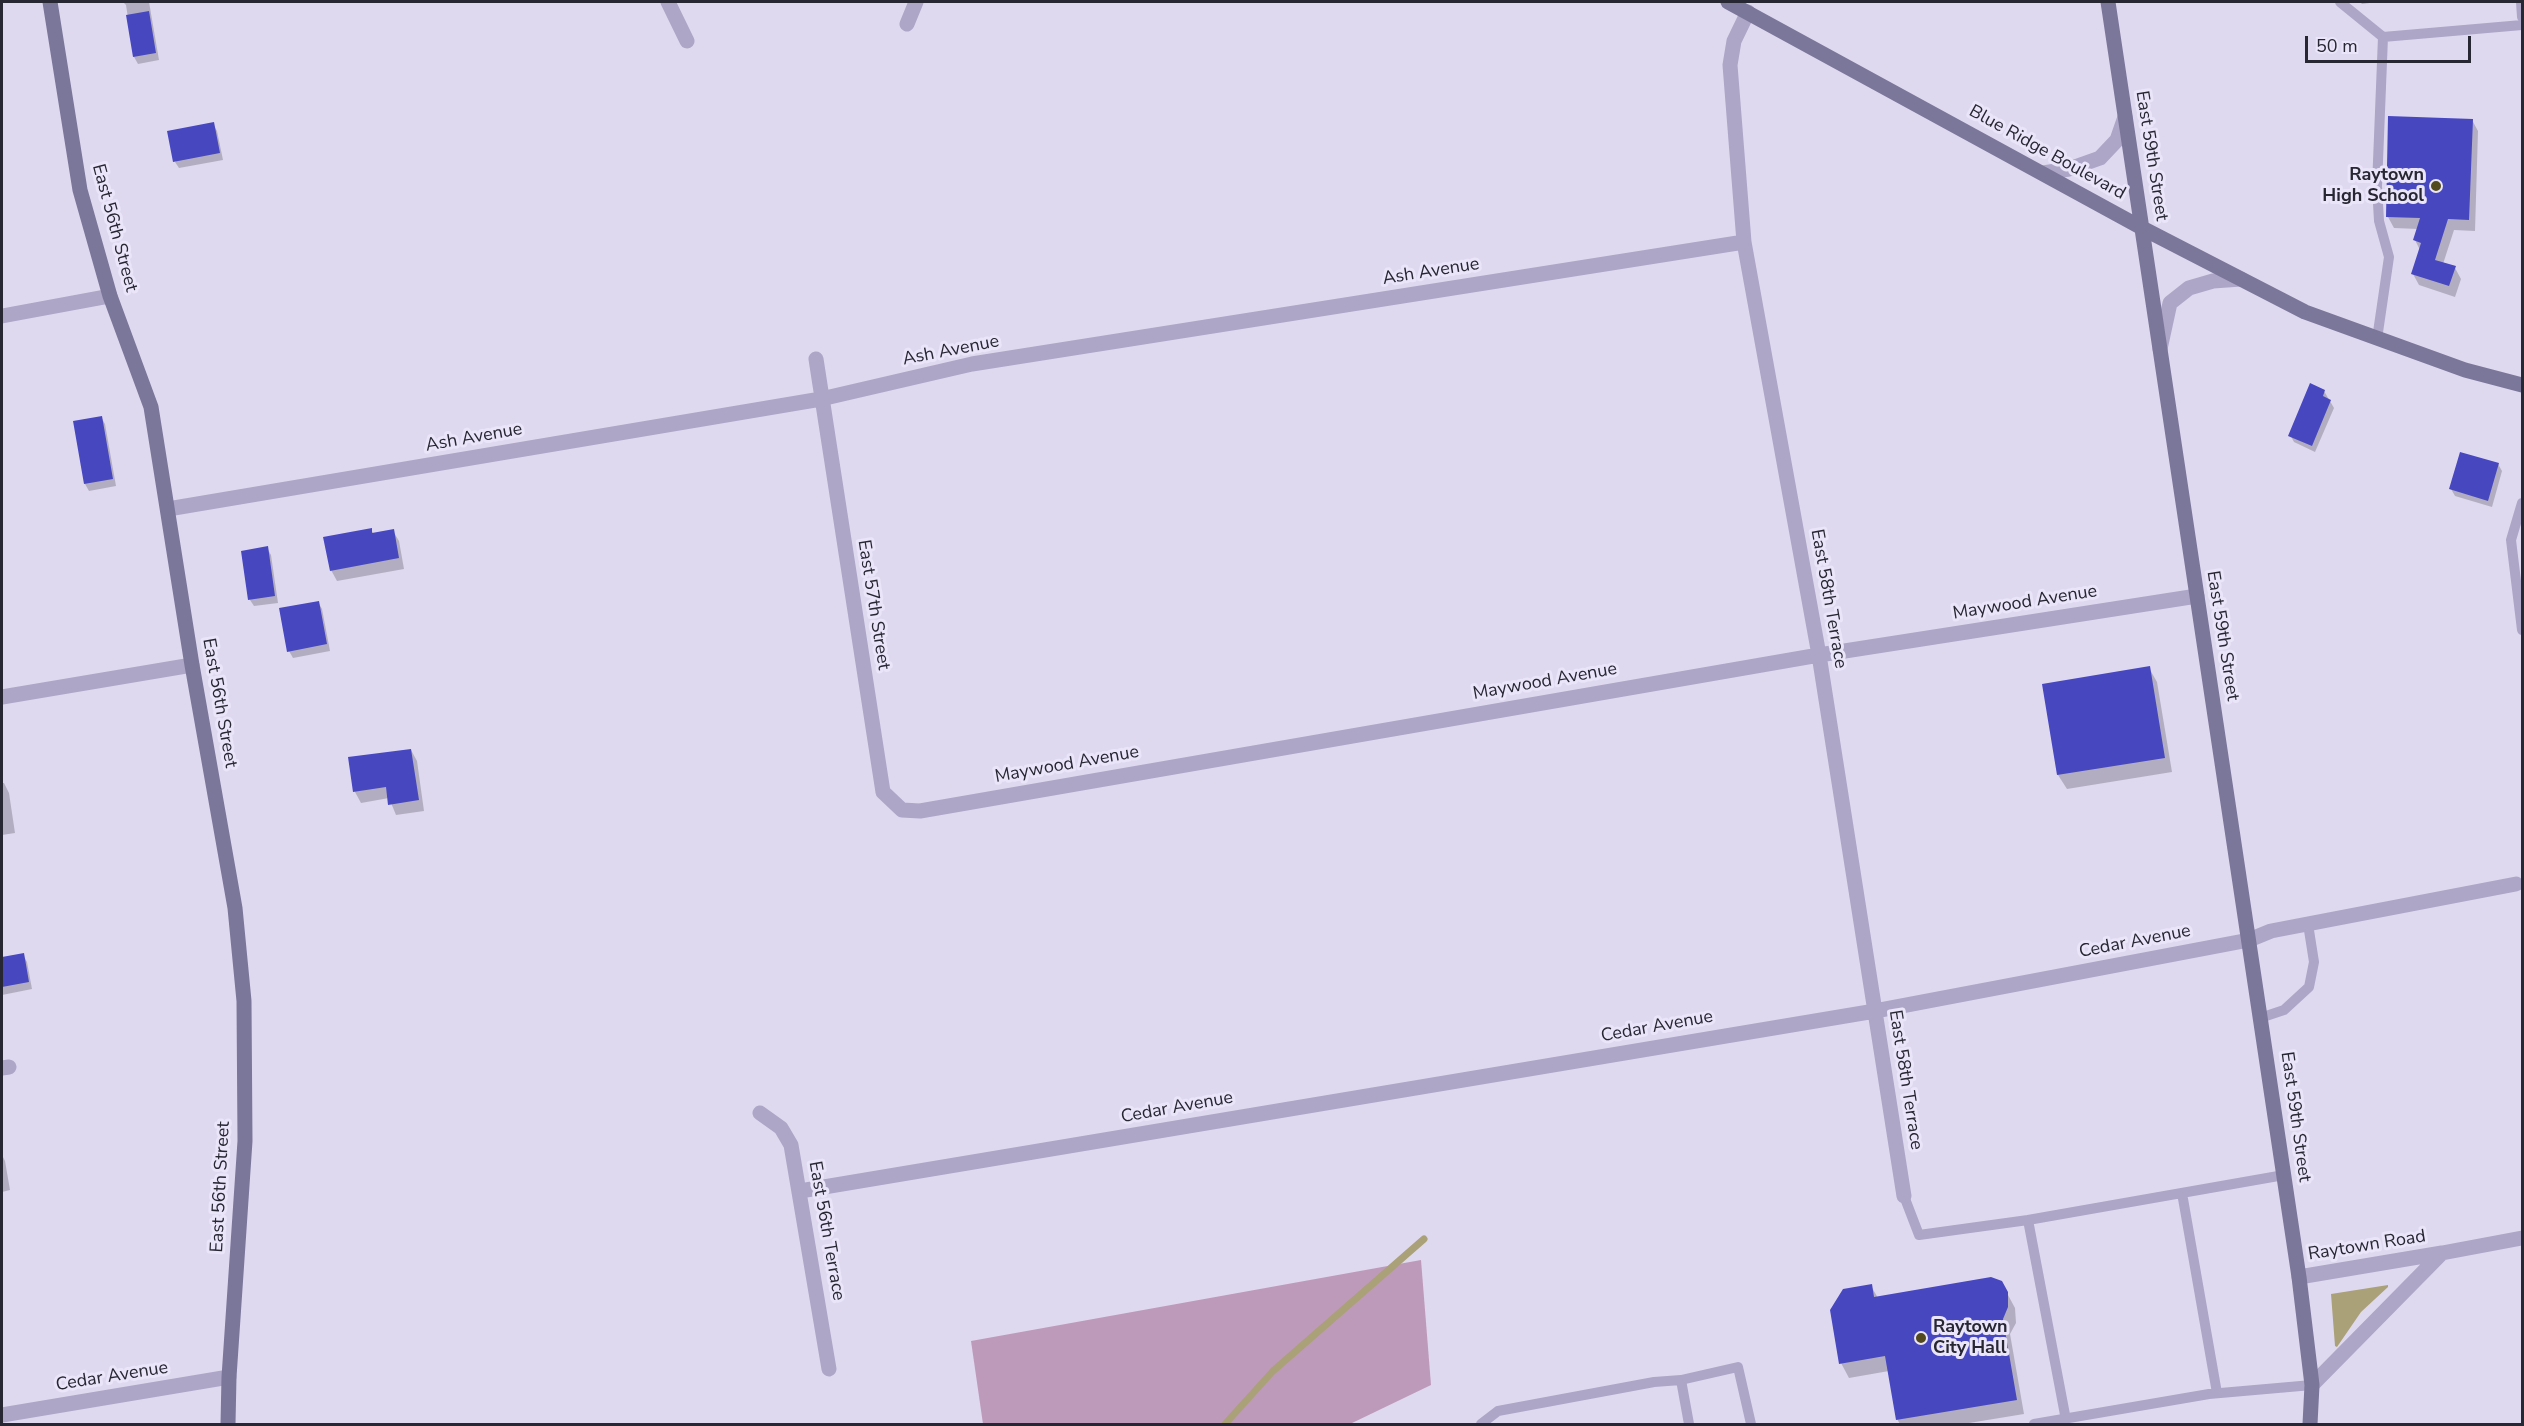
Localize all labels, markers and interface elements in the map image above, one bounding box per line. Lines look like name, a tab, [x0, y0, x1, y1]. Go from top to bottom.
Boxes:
scale bar	[2308, 24, 2474, 62]
text: 50 m	[2316, 34, 2358, 58]
street label: East 59th Street	[2130, 89, 2172, 223]
street label: Blue Ridge Boulevard	[1965, 101, 2129, 205]
street label: East 56th Street	[87, 162, 141, 294]
place label: Raytown High School	[2322, 165, 2424, 207]
marker: Raytown High School	[2429, 179, 2443, 193]
street label: Ash Avenue	[1381, 254, 1481, 290]
street label: Ash Avenue	[901, 331, 1001, 371]
street label: Ash Avenue	[424, 419, 524, 457]
street label: East 58th Terrace	[1805, 528, 1851, 670]
street label: East 57th Street	[852, 538, 894, 672]
street label: East 59th Street	[2201, 569, 2243, 703]
street label: Maywood Avenue	[1951, 581, 2099, 625]
street label: East 56th Street	[197, 636, 241, 770]
street label: Maywood Avenue	[1471, 659, 1619, 705]
street label: Maywood Avenue	[993, 742, 1141, 788]
street label: Cedar Avenue	[2077, 921, 2193, 963]
street label: Cedar Avenue	[1599, 1007, 1715, 1047]
street label: East 58th Terrace	[1883, 1009, 1927, 1151]
street label: East 59th Street	[2275, 1051, 2315, 1183]
street label: Cedar Avenue	[1119, 1088, 1235, 1128]
street label: East 56th Street	[207, 1121, 235, 1253]
street label: East 56th Terrace	[803, 1160, 849, 1302]
street label: Raytown Road	[2307, 1226, 2427, 1266]
place label: Raytown City Hall	[1933, 1317, 2008, 1360]
marker: Raytown City Hall	[1914, 1331, 1928, 1345]
street label: Cedar Avenue	[54, 1357, 170, 1397]

